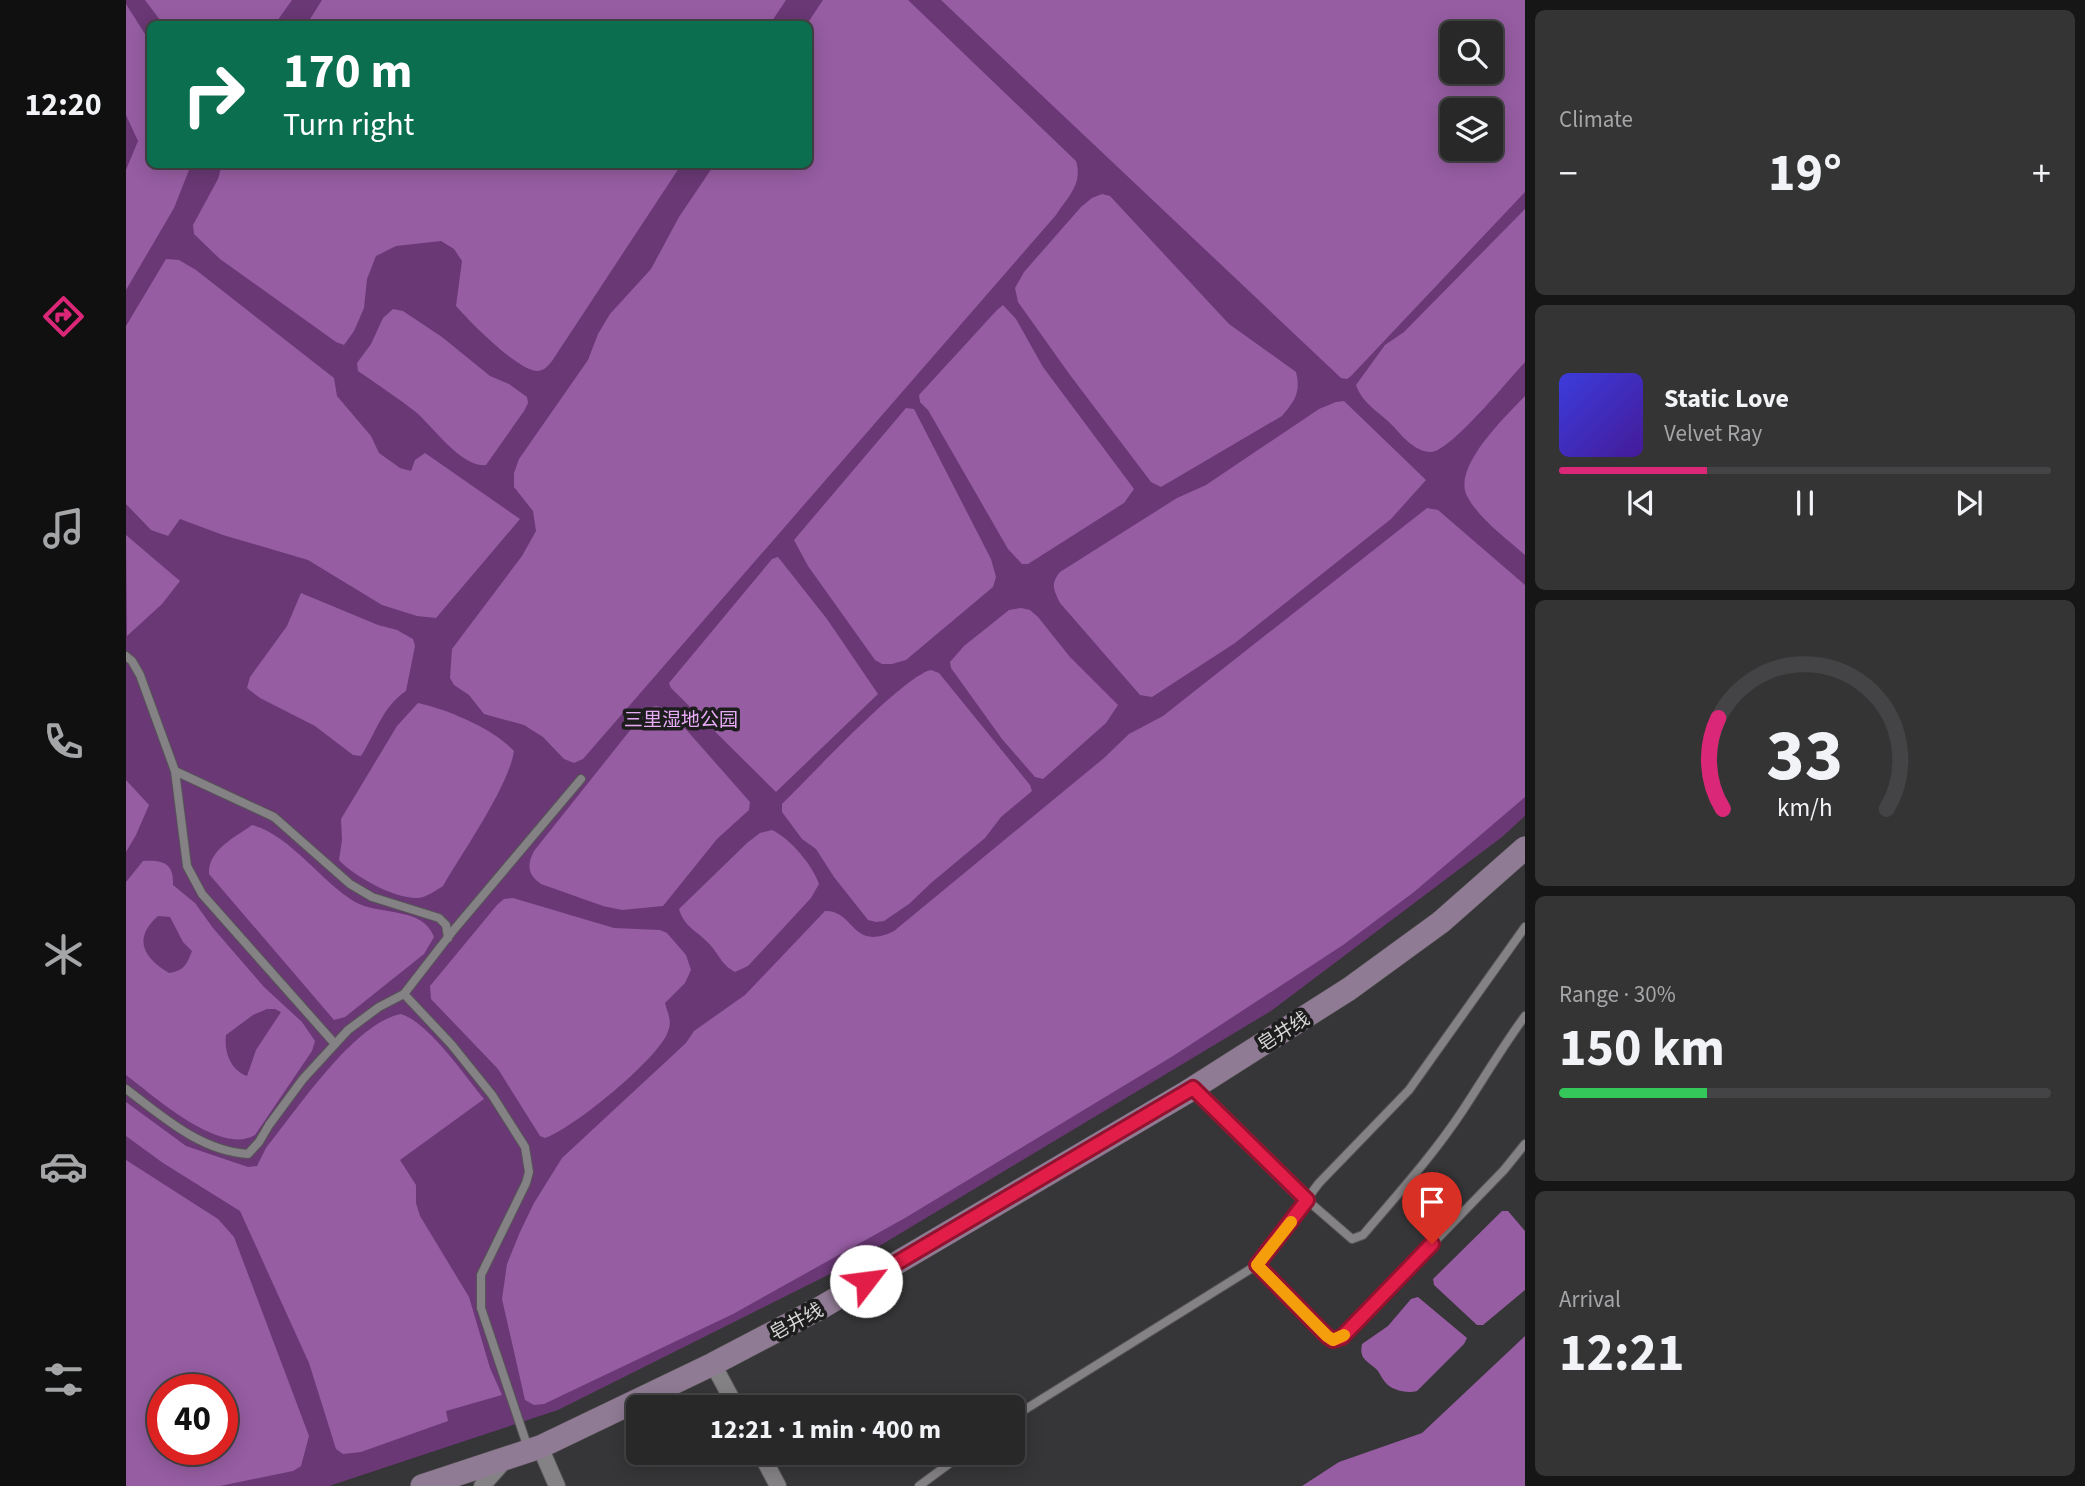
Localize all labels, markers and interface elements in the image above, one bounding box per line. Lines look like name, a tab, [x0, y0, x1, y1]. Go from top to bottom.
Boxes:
map controls	[1440, 21, 1503, 161]
button: search	[1440, 21, 1503, 84]
text: 170 m	[283, 37, 412, 107]
icon: right	[168, 49, 259, 140]
text: 12:20	[24, 82, 102, 128]
button: layers	[1440, 98, 1503, 161]
text: Turn right	[283, 102, 414, 148]
text: Climate	[1559, 103, 1633, 136]
text: 19°	[1768, 137, 1842, 211]
text: −	[1559, 147, 1578, 201]
text: +	[2032, 147, 2051, 201]
icon: directions	[39, 292, 88, 341]
text: Static Love	[1664, 380, 1789, 417]
text: Velvet Ray	[1664, 417, 1762, 450]
icon: previous	[1622, 484, 1660, 522]
icon: pause	[1786, 484, 1824, 522]
icon: next	[1950, 484, 1988, 522]
icon: music	[39, 504, 88, 553]
text: 33	[1767, 704, 1843, 808]
park label: 三里湿地公园	[624, 707, 738, 734]
icon: phone	[39, 717, 88, 766]
text: km/h	[1777, 790, 1833, 826]
icon: climate	[39, 930, 88, 979]
text: Range · 30%	[1559, 978, 1676, 1011]
street label: 皂井线	[1252, 1006, 1315, 1059]
text: 150 km	[1559, 1012, 1725, 1086]
icon: car	[39, 1142, 88, 1191]
pin	[1402, 1172, 1462, 1244]
icon: arrive	[1413, 1183, 1451, 1221]
position arrow	[829, 1244, 903, 1318]
text: Arrival	[1559, 1283, 1621, 1316]
street label: 皂井线	[765, 1297, 828, 1348]
text: 12:21	[1559, 1317, 1684, 1391]
icon: filters	[39, 1355, 88, 1404]
speed limit sign: 40	[147, 1374, 238, 1465]
text: 12:21 · 1 min · 400 m	[710, 1411, 941, 1448]

